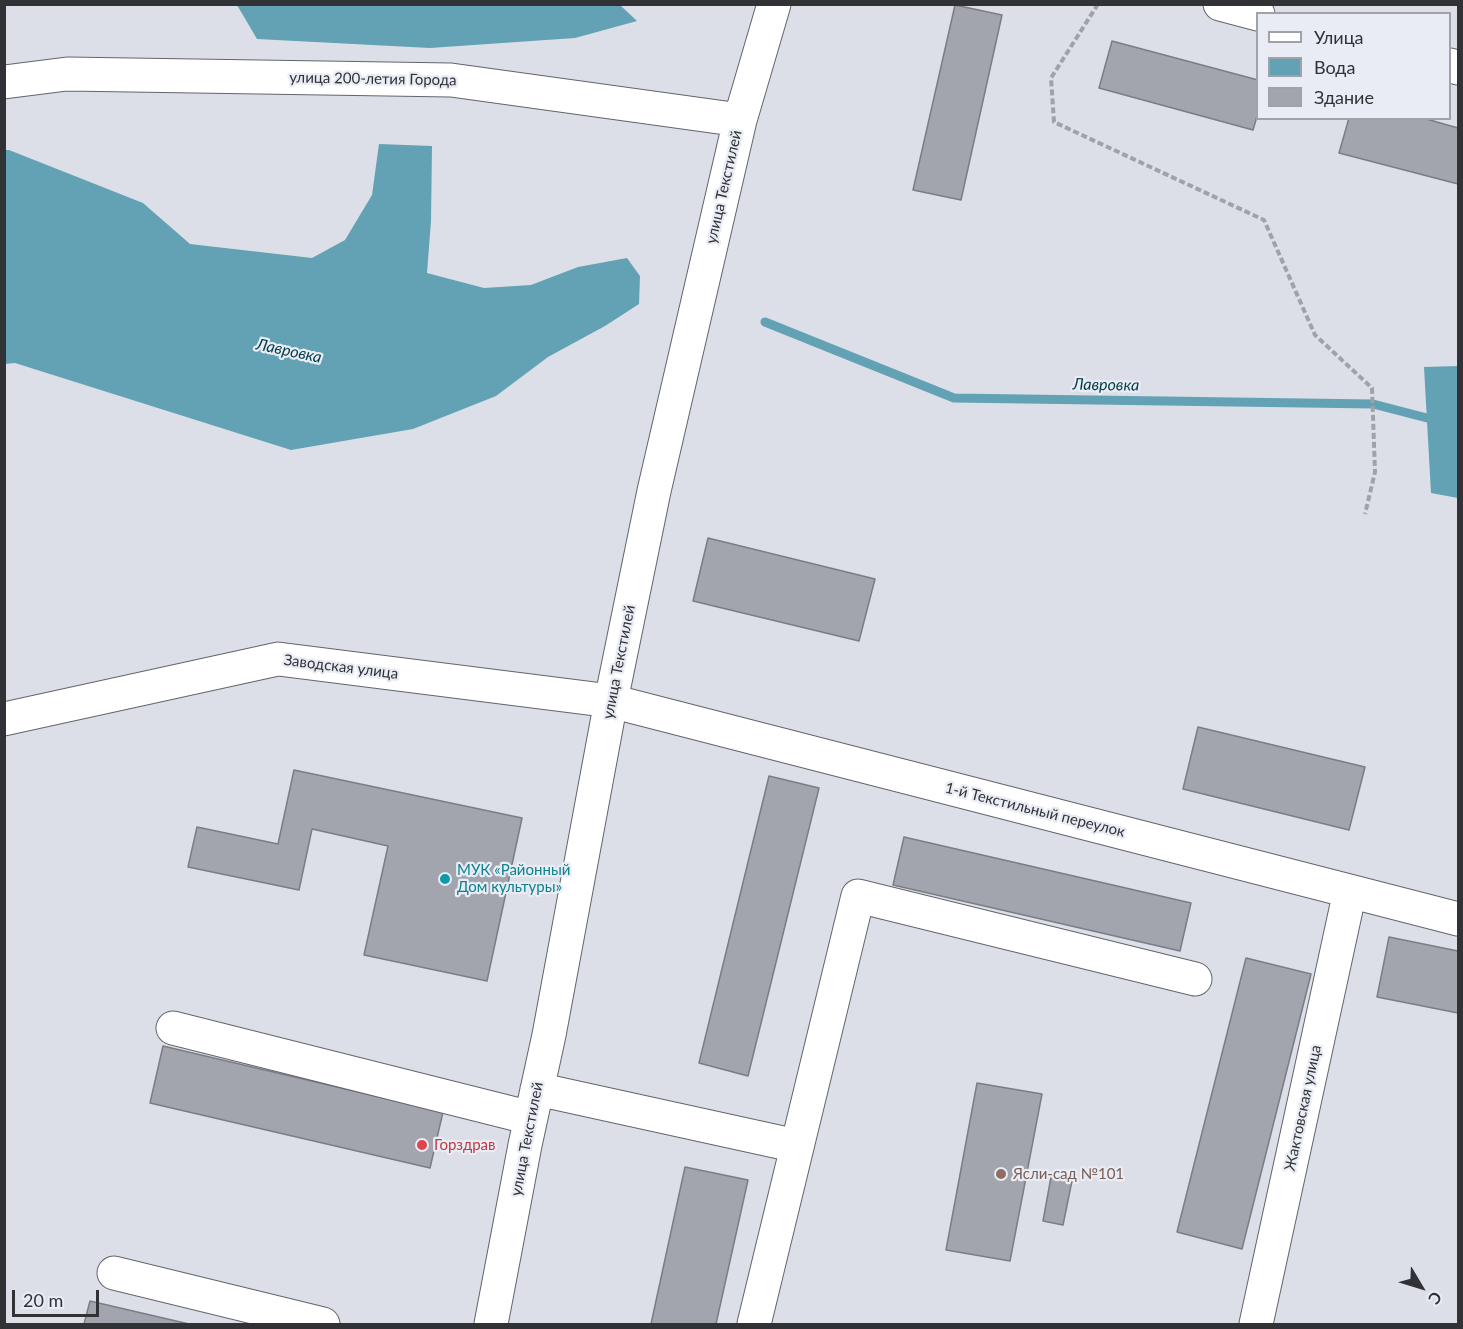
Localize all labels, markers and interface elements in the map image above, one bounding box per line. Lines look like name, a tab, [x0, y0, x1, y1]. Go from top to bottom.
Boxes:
legend	[1256, 12, 1451, 120]
text: Улица	[1314, 26, 1364, 48]
text: Вода	[1314, 56, 1355, 78]
street label: улица 200-летия Города	[289, 69, 457, 89]
text: Здание	[1314, 86, 1374, 108]
street label: улица Текстилей	[702, 128, 746, 246]
water label: Лавровка	[255, 335, 323, 367]
water label: Лавровка	[1073, 375, 1139, 395]
street label: улица Текстилей	[599, 603, 639, 721]
street label: Заводская улица	[283, 651, 399, 683]
street label: 1-й Текстильный переулок	[943, 779, 1127, 841]
place label: МУК «Районный Дом культуры»	[457, 861, 570, 896]
marker: МУК «Районный Дом культуры»	[438, 872, 452, 886]
street label: Жактовская улица	[1281, 1043, 1325, 1173]
street label: улица Текстилей	[507, 1080, 547, 1198]
place label: Горздрав	[434, 1136, 495, 1154]
marker: Горздрав	[415, 1138, 429, 1152]
place label: Ясли-сад №101	[1013, 1165, 1124, 1183]
marker: Ясли-сад №101	[994, 1167, 1008, 1181]
north arrow	[1391, 1257, 1451, 1317]
scale bar	[15, 1278, 102, 1316]
text: С	[1425, 1288, 1446, 1308]
text: 20 m	[23, 1289, 63, 1311]

